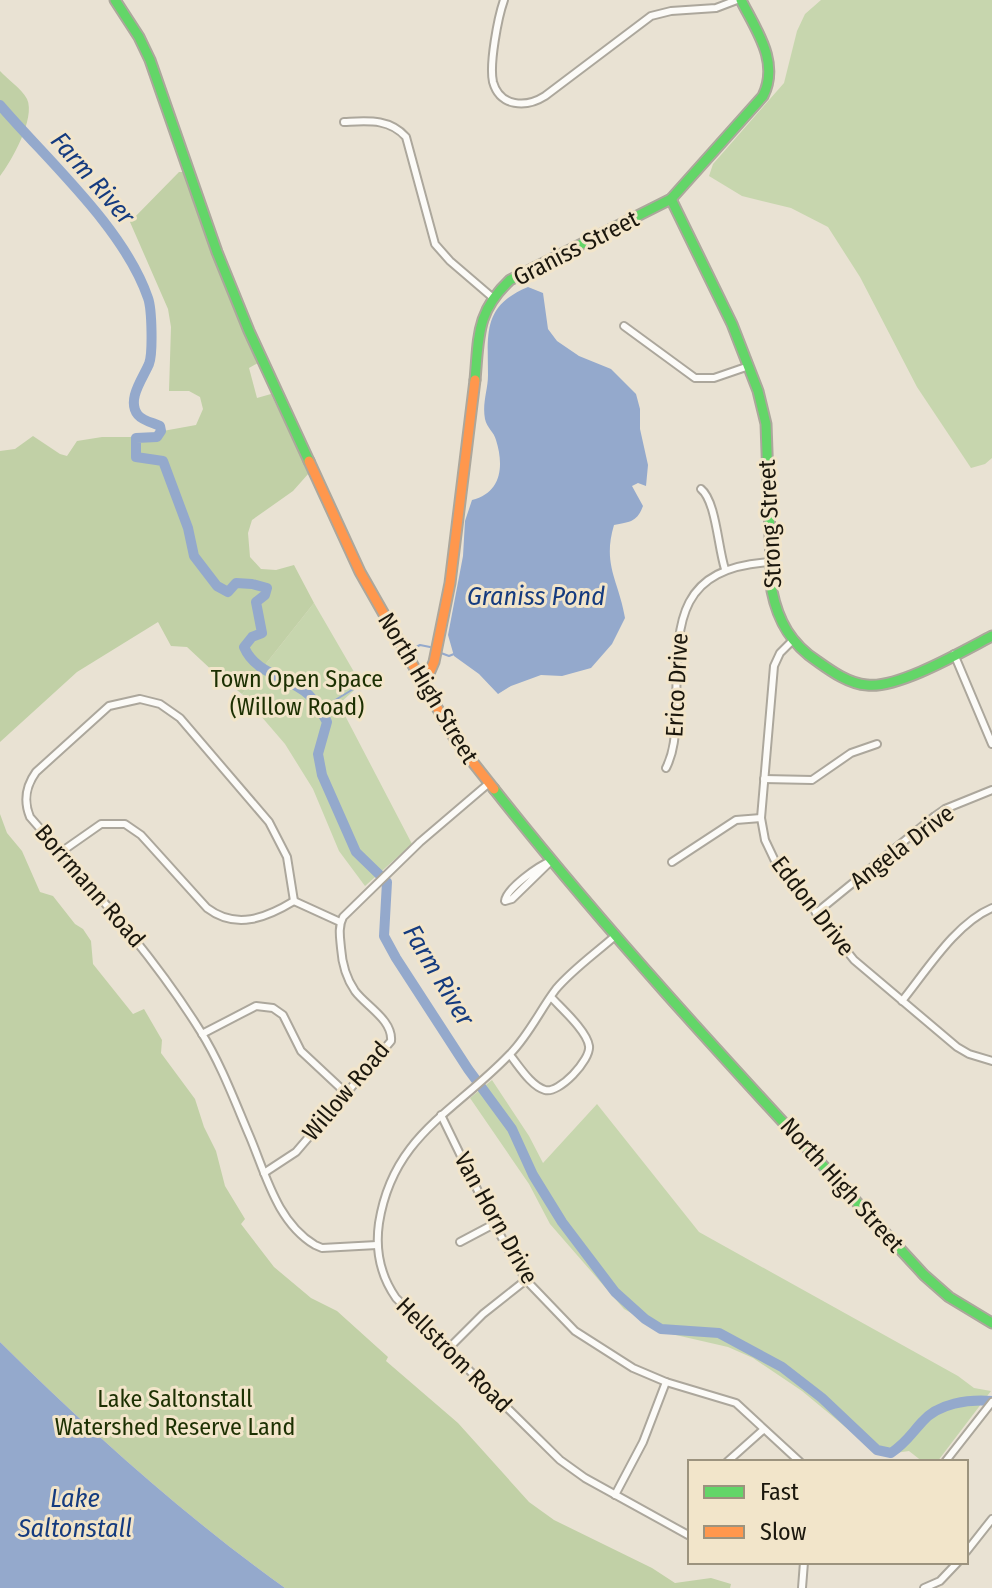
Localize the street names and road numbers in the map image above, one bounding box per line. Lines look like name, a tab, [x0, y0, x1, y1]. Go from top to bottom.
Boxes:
street label: Graniss Street	[509, 204, 643, 292]
street label: Strong Street	[753, 459, 787, 589]
street label: North High Street	[372, 608, 484, 769]
street label: Erico Drive	[660, 632, 694, 738]
street label: Angela Drive	[845, 799, 959, 895]
street label: Borrmann Road	[29, 819, 151, 953]
street label: Eddon Drive	[766, 851, 860, 961]
street label: Willow Road	[297, 1036, 395, 1146]
street label: North High Street	[774, 1112, 910, 1258]
street label: Van Horn Drive	[448, 1147, 544, 1289]
street label: Hellstrom Road	[391, 1292, 517, 1418]

